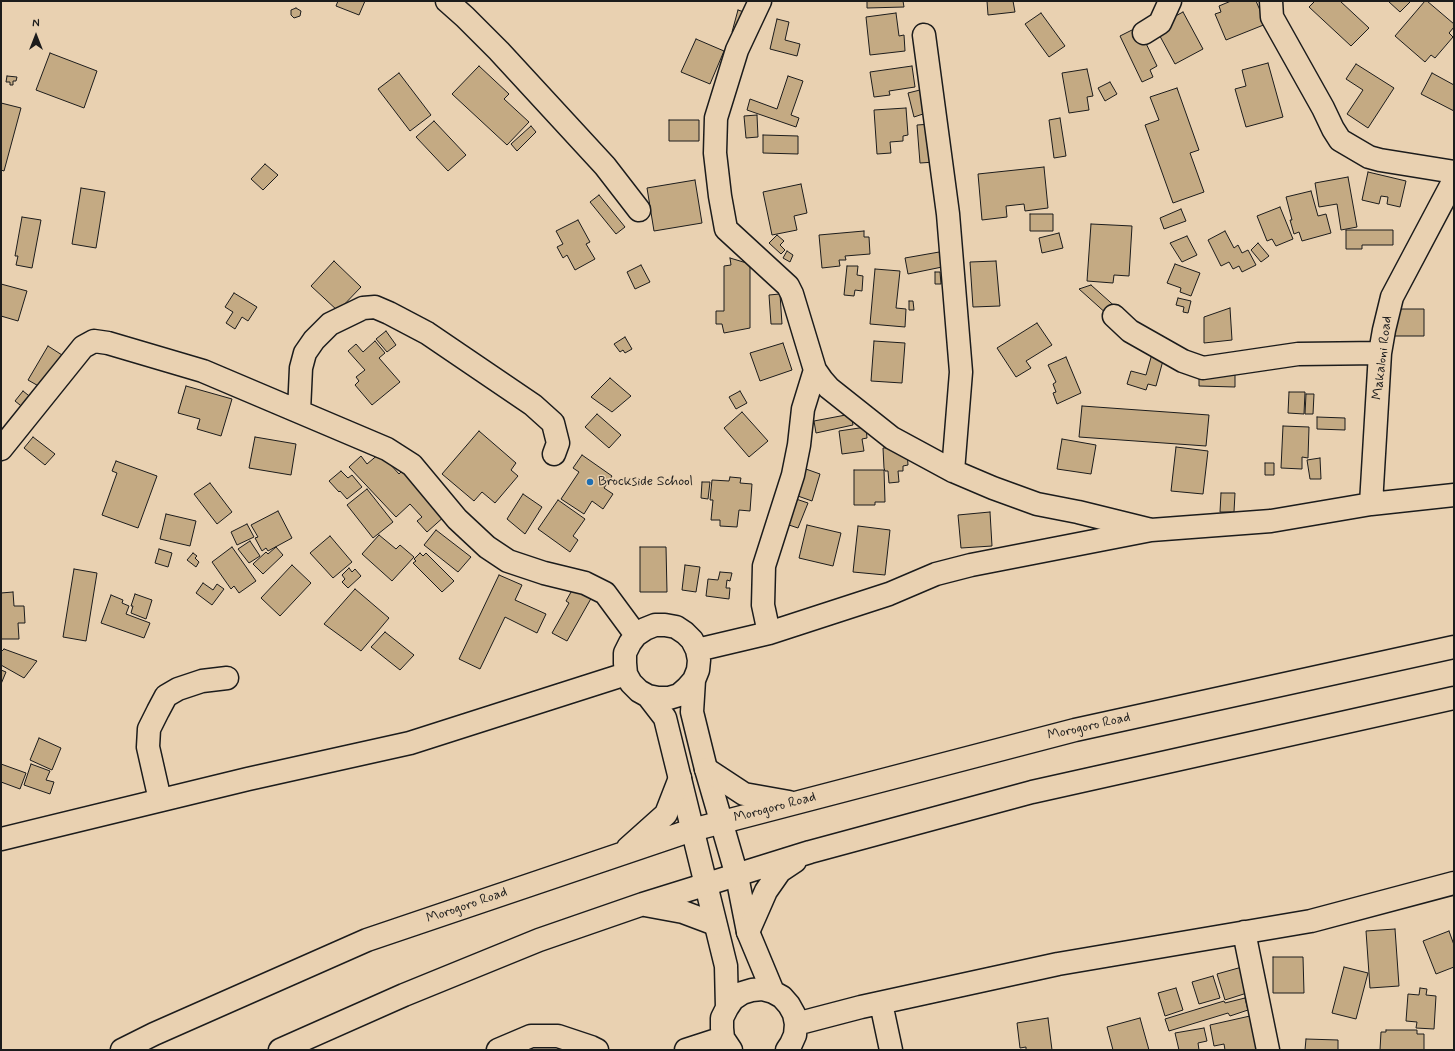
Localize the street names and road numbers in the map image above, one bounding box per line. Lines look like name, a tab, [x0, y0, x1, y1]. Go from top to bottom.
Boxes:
street label: Makaloni Road	[1370, 315, 1396, 401]
street label: Morogoro Road	[1046, 709, 1132, 745]
street label: Morogoro Road	[732, 789, 818, 827]
street label: Morogoro Road	[424, 884, 510, 928]

